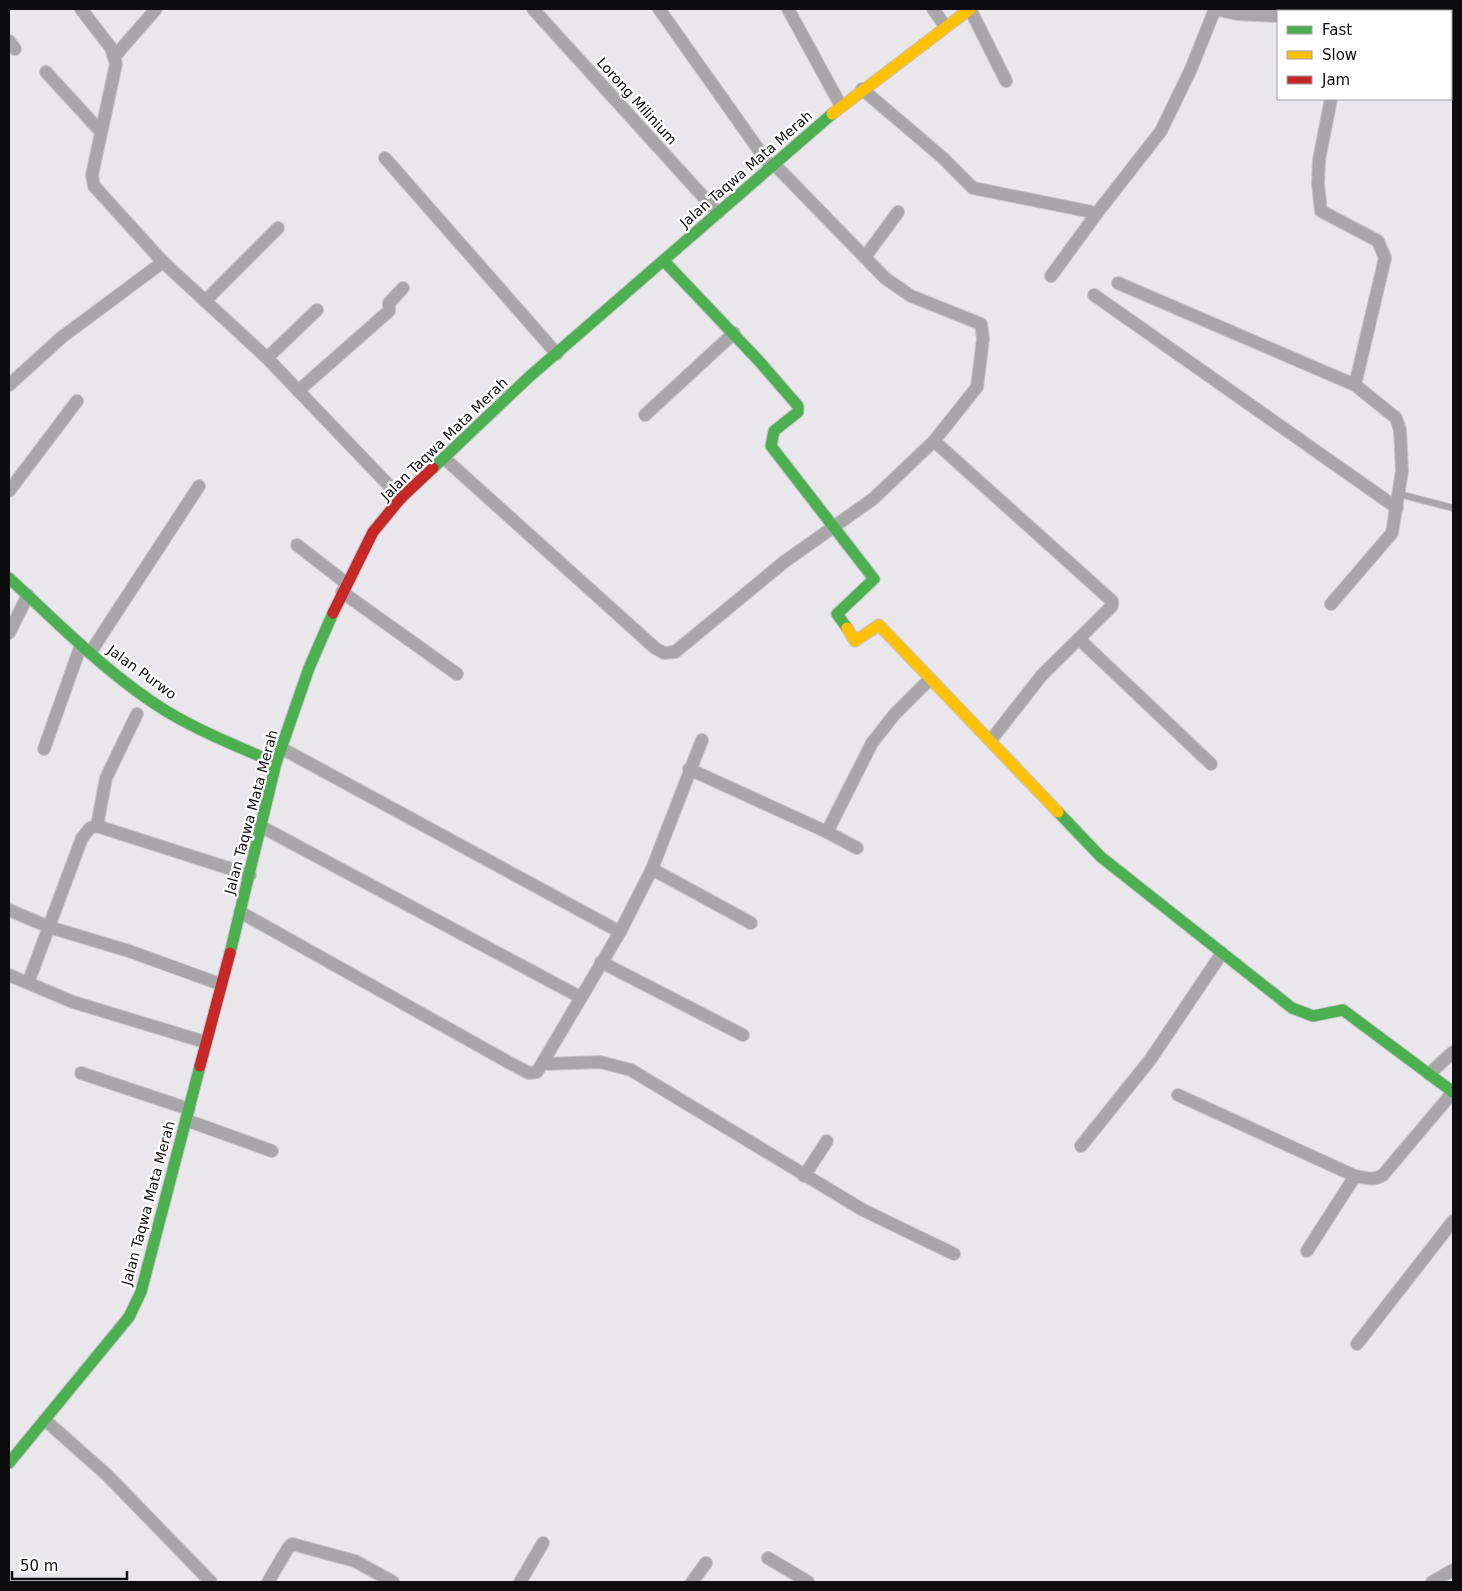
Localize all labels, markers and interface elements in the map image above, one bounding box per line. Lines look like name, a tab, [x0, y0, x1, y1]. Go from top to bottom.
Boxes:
legend	[1277, 10, 1452, 100]
text: Fast	[1322, 21, 1352, 39]
text: Slow	[1322, 46, 1357, 64]
street label: Lorong Milinium	[594, 54, 680, 148]
text: Jam	[1321, 71, 1350, 89]
street label: Jalan Taqwa Mata Merah	[676, 107, 815, 231]
street label: Jalan Taqwa Mata Merah	[377, 374, 511, 504]
street label: Jalan Purwo	[104, 641, 180, 702]
street label: Jalan Taqwa Mata Merah	[221, 728, 281, 897]
street label: Jalan Taqwa Mata Merah	[118, 1119, 178, 1288]
scale bar	[12, 1548, 128, 1580]
text: 50 m	[20, 1557, 58, 1575]

